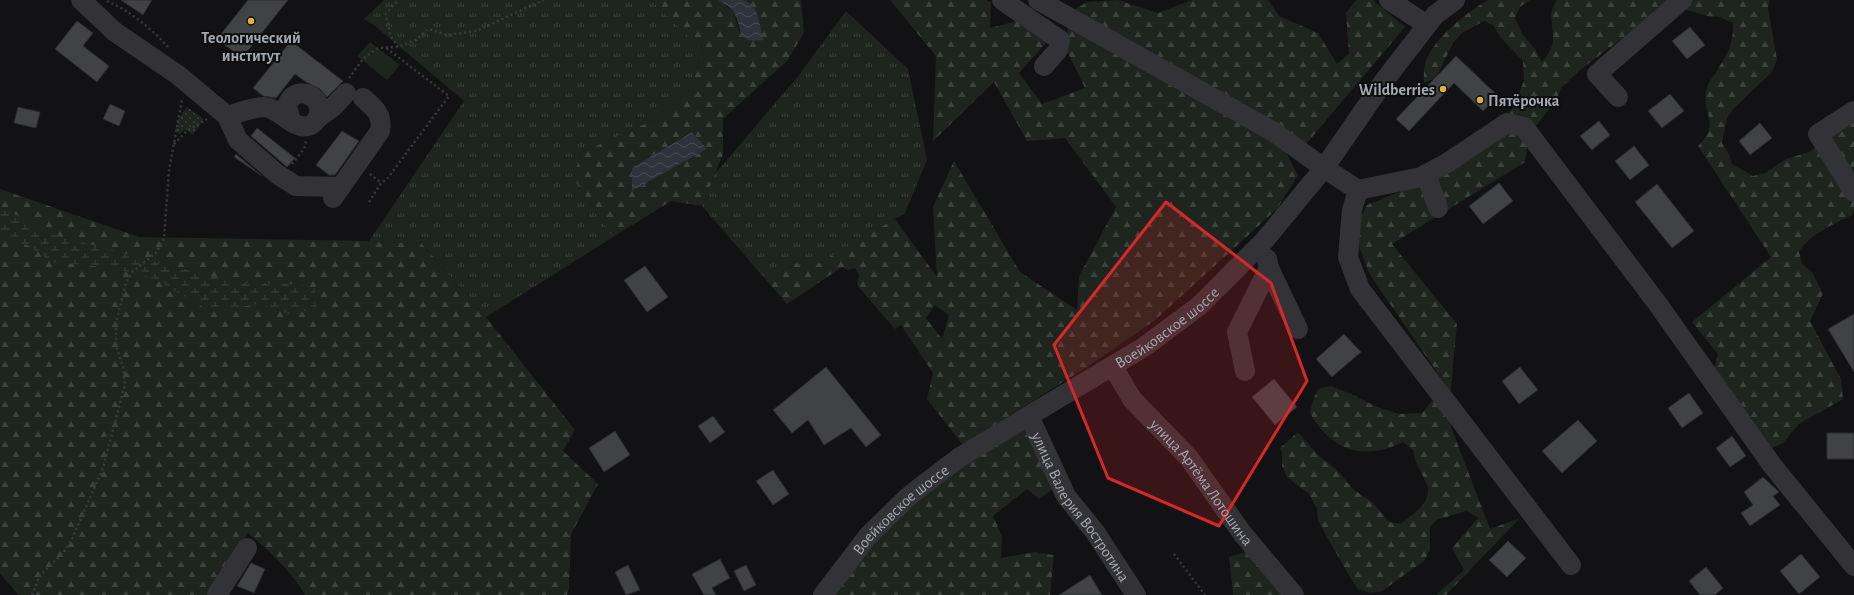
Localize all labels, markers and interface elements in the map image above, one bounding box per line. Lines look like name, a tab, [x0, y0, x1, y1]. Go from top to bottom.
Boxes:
marker: Теологический институт	[246, 16, 256, 26]
place label: Теологический институт	[201, 30, 301, 65]
place label: Wildberries	[1359, 82, 1435, 98]
marker: Wildberries	[1438, 84, 1448, 94]
place label: Пятёрочка	[1488, 93, 1560, 109]
marker: Пятёрочка	[1475, 95, 1485, 105]
street label: Воейковское шоссе	[1112, 284, 1222, 371]
street label: улица Артёма Лотошина	[1145, 416, 1256, 549]
street label: улица Валерия Востротина	[1027, 429, 1132, 585]
street label: Воейковское шоссе	[850, 462, 952, 558]

